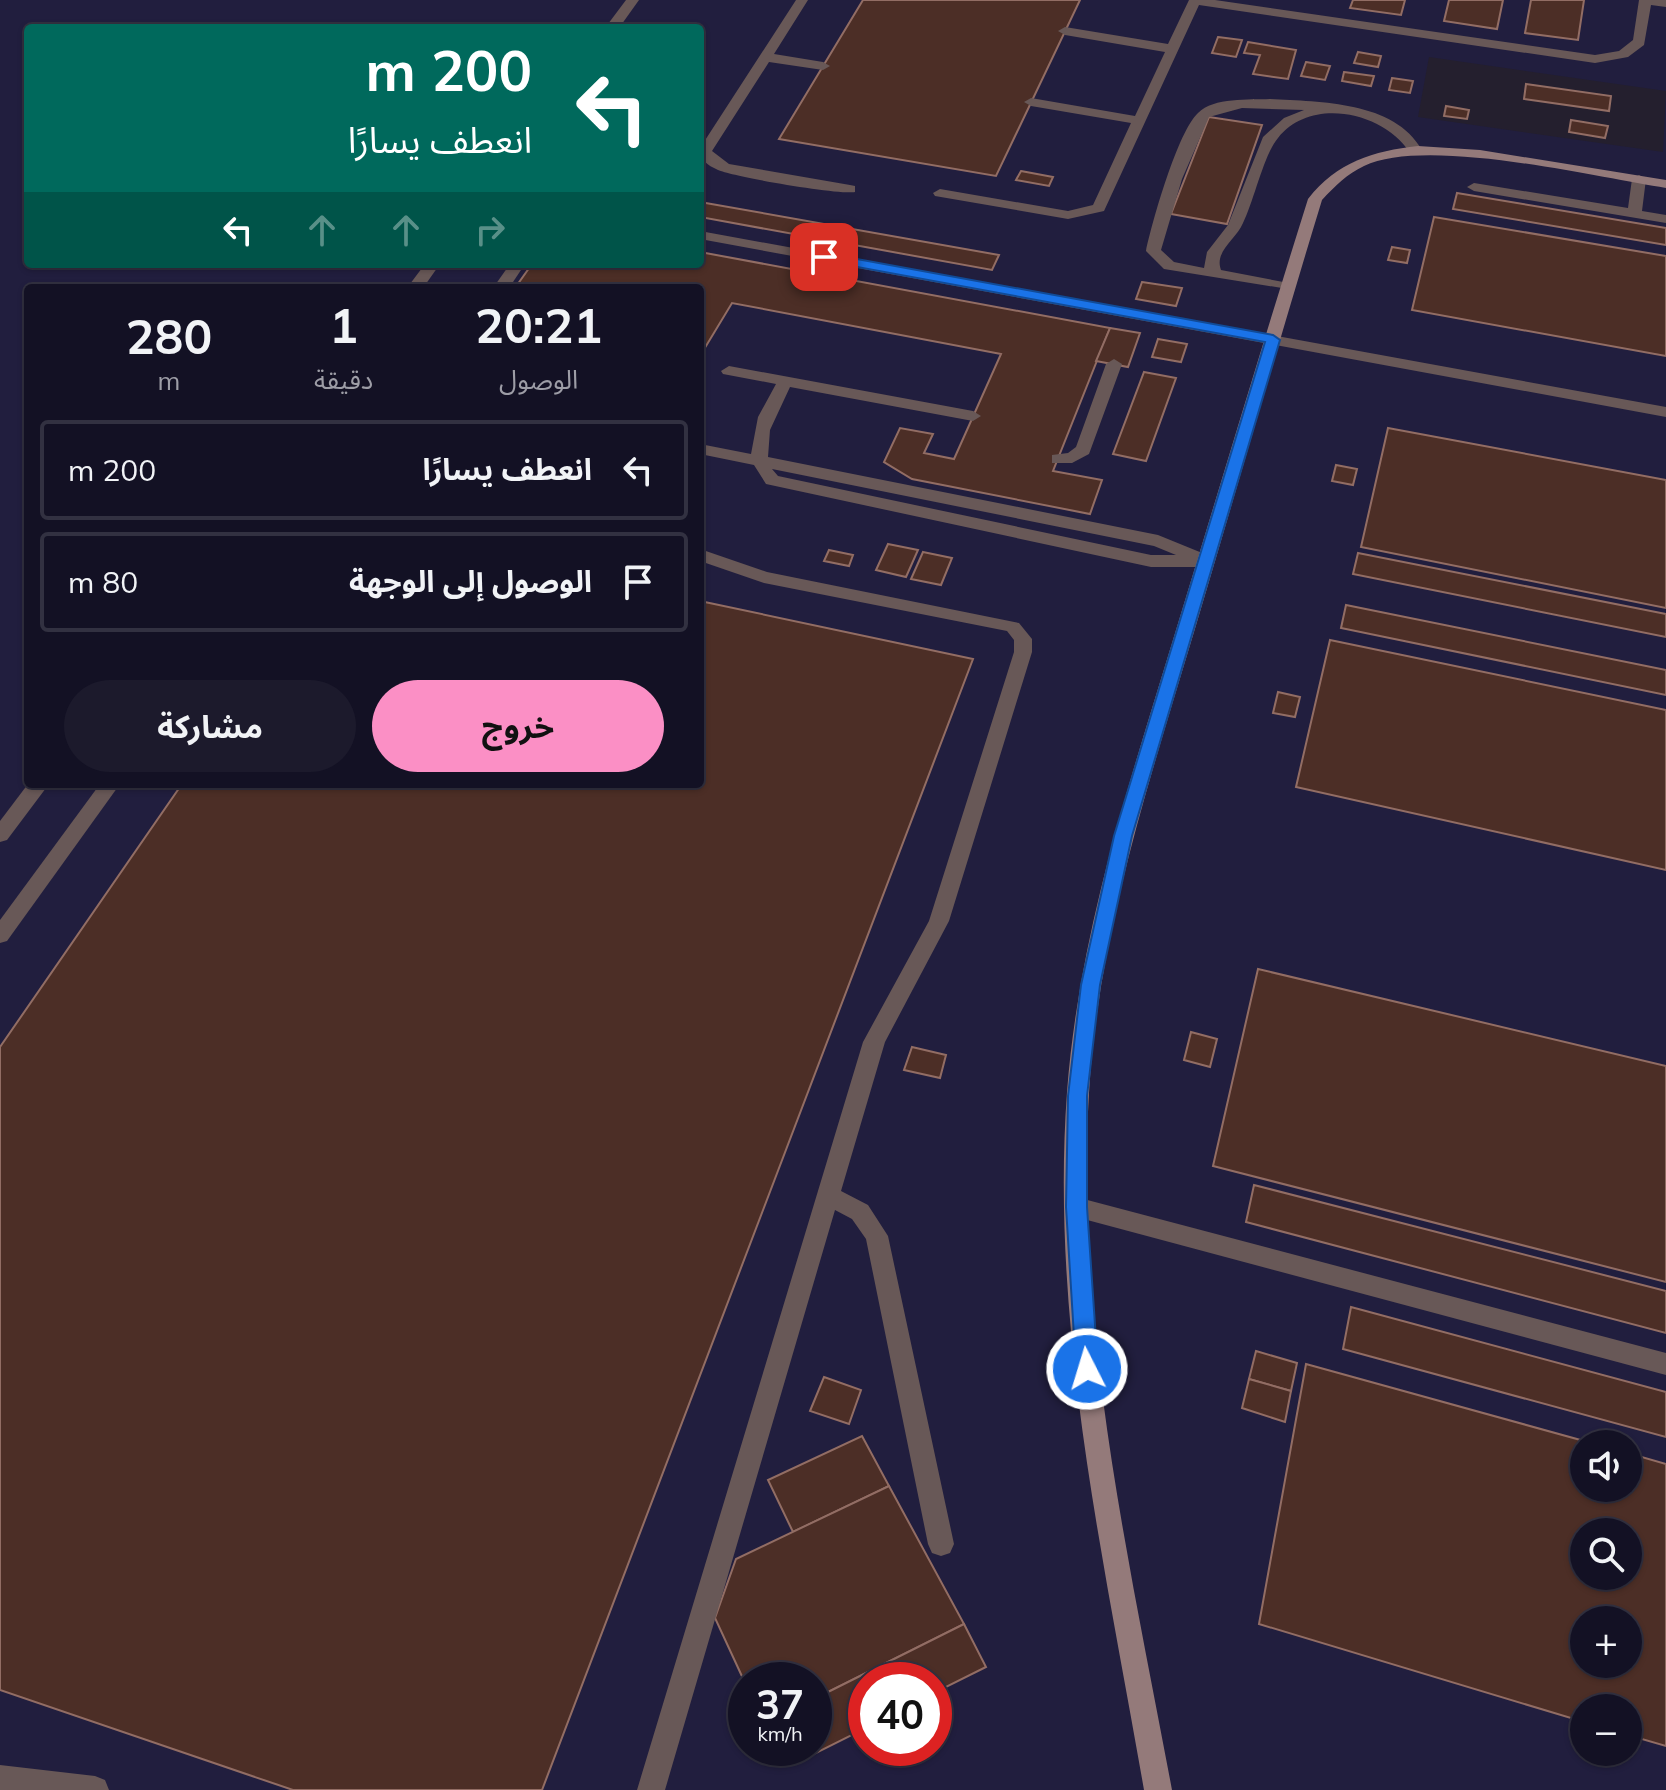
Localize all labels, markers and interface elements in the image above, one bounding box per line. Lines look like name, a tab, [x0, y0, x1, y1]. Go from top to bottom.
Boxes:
text: 200 m	[365, 35, 532, 105]
icon: left	[560, 56, 664, 160]
text: انعطف يسارًا	[348, 117, 532, 162]
icon: left	[216, 208, 260, 252]
icon: ahead	[300, 208, 344, 252]
icon: ahead	[384, 208, 428, 252]
icon: right	[468, 208, 512, 252]
pin	[790, 223, 858, 291]
icon: arrive	[802, 235, 846, 279]
text: 1	[329, 295, 358, 355]
text: 20:21	[475, 295, 602, 355]
text: 280	[126, 306, 212, 366]
text: دقيقة	[314, 363, 373, 396]
text: الوصول	[499, 363, 578, 396]
text: m	[158, 364, 180, 397]
icon: left	[616, 448, 660, 492]
text: انعطف يسارًا	[423, 450, 592, 488]
text: 200 m	[68, 451, 156, 489]
icon: arrive	[616, 560, 660, 604]
text: الوصول إلى الوجهة	[349, 562, 592, 600]
text: 80 m	[68, 563, 138, 601]
button: مشاركة	[64, 680, 356, 772]
button: خروج	[372, 680, 664, 772]
position arrow	[1045, 1327, 1129, 1411]
map controls	[1570, 1430, 1642, 1766]
button: sound	[1570, 1430, 1642, 1502]
button: search	[1570, 1518, 1642, 1590]
button: +	[1570, 1606, 1642, 1678]
speed limit sign: 40	[848, 1662, 952, 1766]
text: 37	[756, 1679, 804, 1729]
button: −	[1570, 1694, 1642, 1766]
text: km/h	[757, 1721, 803, 1746]

